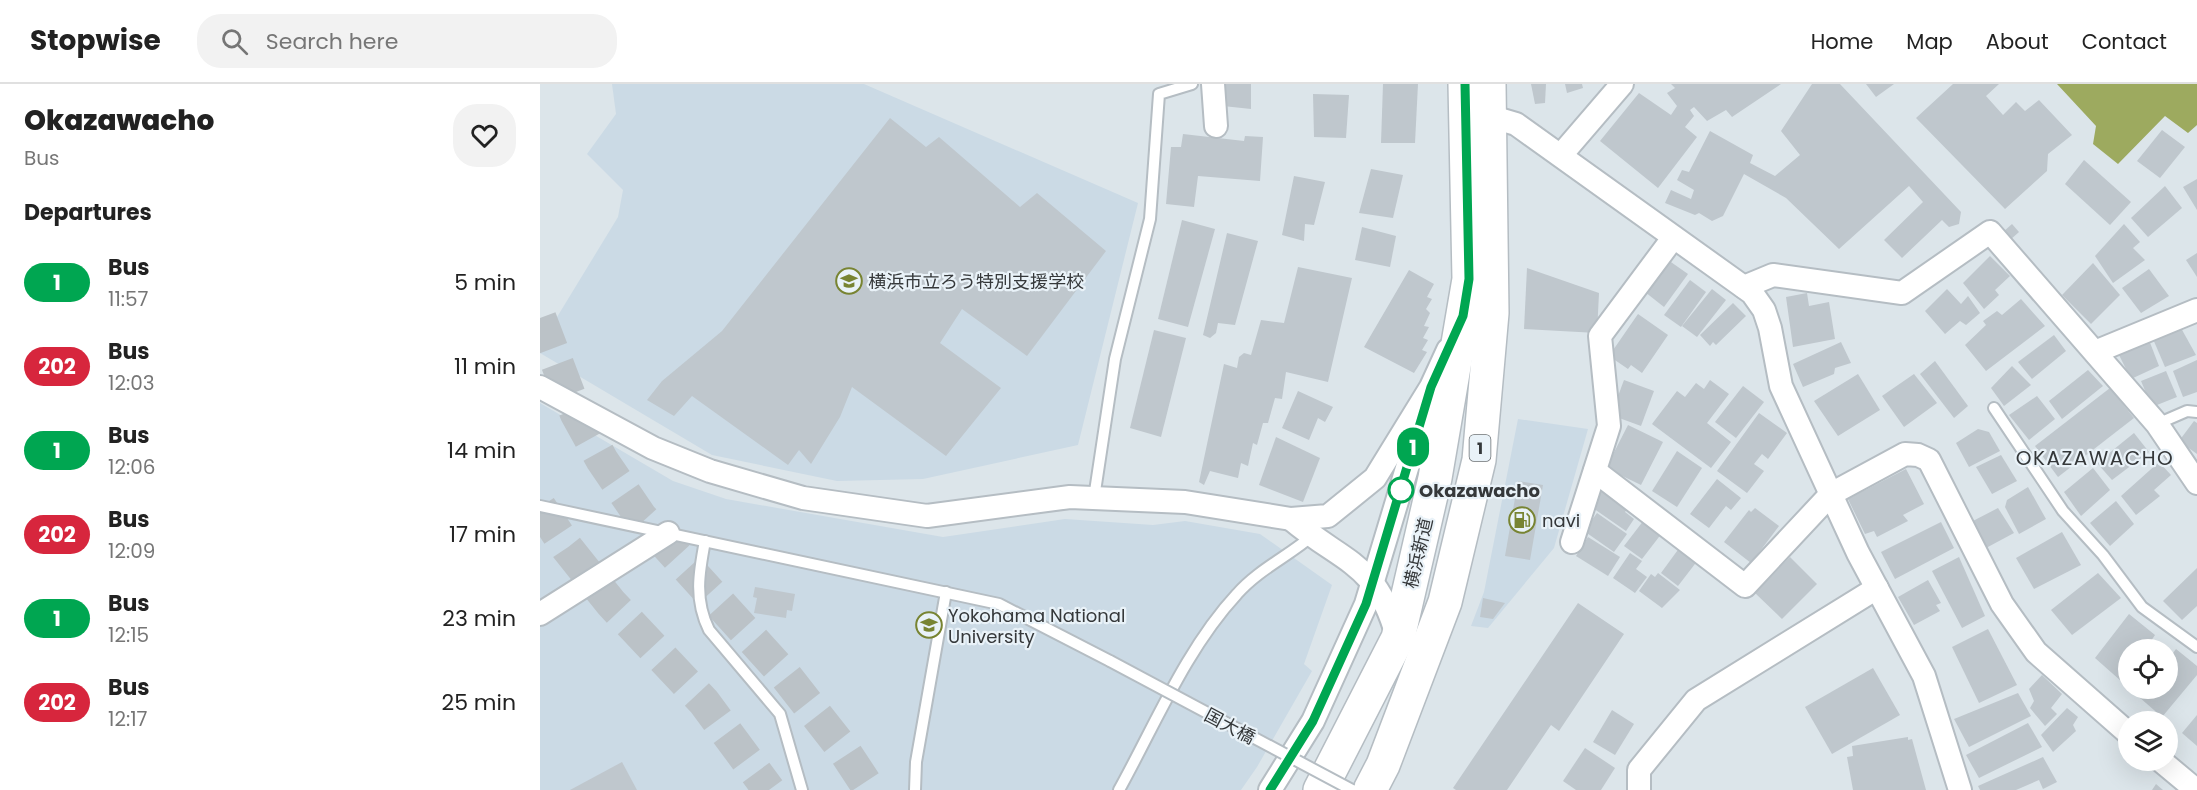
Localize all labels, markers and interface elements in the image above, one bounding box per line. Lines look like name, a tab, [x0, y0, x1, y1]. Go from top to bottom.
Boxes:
search box	[197, 14, 617, 68]
text: Stopwise	[30, 21, 161, 60]
icon: search	[218, 25, 251, 58]
text: Search here	[266, 26, 398, 57]
text: Home	[1811, 27, 1873, 56]
text: Map	[1906, 27, 1953, 56]
text: About	[1986, 27, 2049, 56]
text: Contact	[2082, 27, 2167, 56]
text: Okazawacho	[24, 101, 214, 140]
button: heart	[453, 104, 516, 167]
text: Bus	[24, 144, 60, 172]
text: Departures	[24, 197, 152, 228]
text: Bus	[108, 252, 150, 283]
school or university icon: 横浜市立ろう特別支援学校	[834, 266, 864, 296]
text: 5 min	[454, 267, 516, 298]
text: 1	[53, 268, 61, 297]
place label: 横浜市立ろう特別支援学校	[868, 269, 1084, 294]
text: 11:57	[108, 285, 149, 313]
text: Bus	[108, 336, 150, 367]
text: 11 min	[454, 351, 516, 382]
text: 202	[38, 352, 76, 381]
text: 12:03	[108, 369, 155, 397]
text: Bus	[108, 420, 150, 451]
line badge: 1	[1394, 428, 1432, 466]
text: 1	[1409, 433, 1417, 462]
text: 14 min	[447, 435, 516, 466]
road number: 1	[1470, 435, 1490, 461]
text: 1	[53, 436, 61, 465]
district label: OKAZAWACHO	[2016, 444, 2174, 472]
text: 12:06	[108, 453, 155, 481]
marker: Okazawacho	[1388, 477, 1414, 503]
place label: Okazawacho	[1419, 478, 1540, 503]
text: Bus	[108, 504, 150, 535]
fuel station icon: navi	[1507, 505, 1537, 535]
place label: navi	[1542, 508, 1580, 533]
street label: 横浜新道	[1398, 515, 1438, 591]
text: 17 min	[449, 519, 516, 550]
text: 202	[38, 520, 76, 549]
text: 12:09	[108, 537, 155, 565]
text: Bus	[108, 588, 150, 619]
text: 23 min	[442, 603, 516, 634]
place label: Yokohama National University	[948, 603, 1125, 649]
text: 1	[53, 604, 61, 633]
school or university icon: Yokohama National University	[914, 610, 944, 640]
text: 12:15	[108, 621, 149, 649]
map controls	[2118, 639, 2178, 771]
button: locate	[2118, 639, 2178, 699]
text: Bus	[108, 672, 150, 703]
text: 25 min	[442, 687, 516, 718]
text: 202	[38, 688, 76, 717]
street label: 国大橋	[1200, 702, 1260, 750]
text: 12:17	[108, 705, 147, 733]
button: layers	[2118, 711, 2178, 771]

